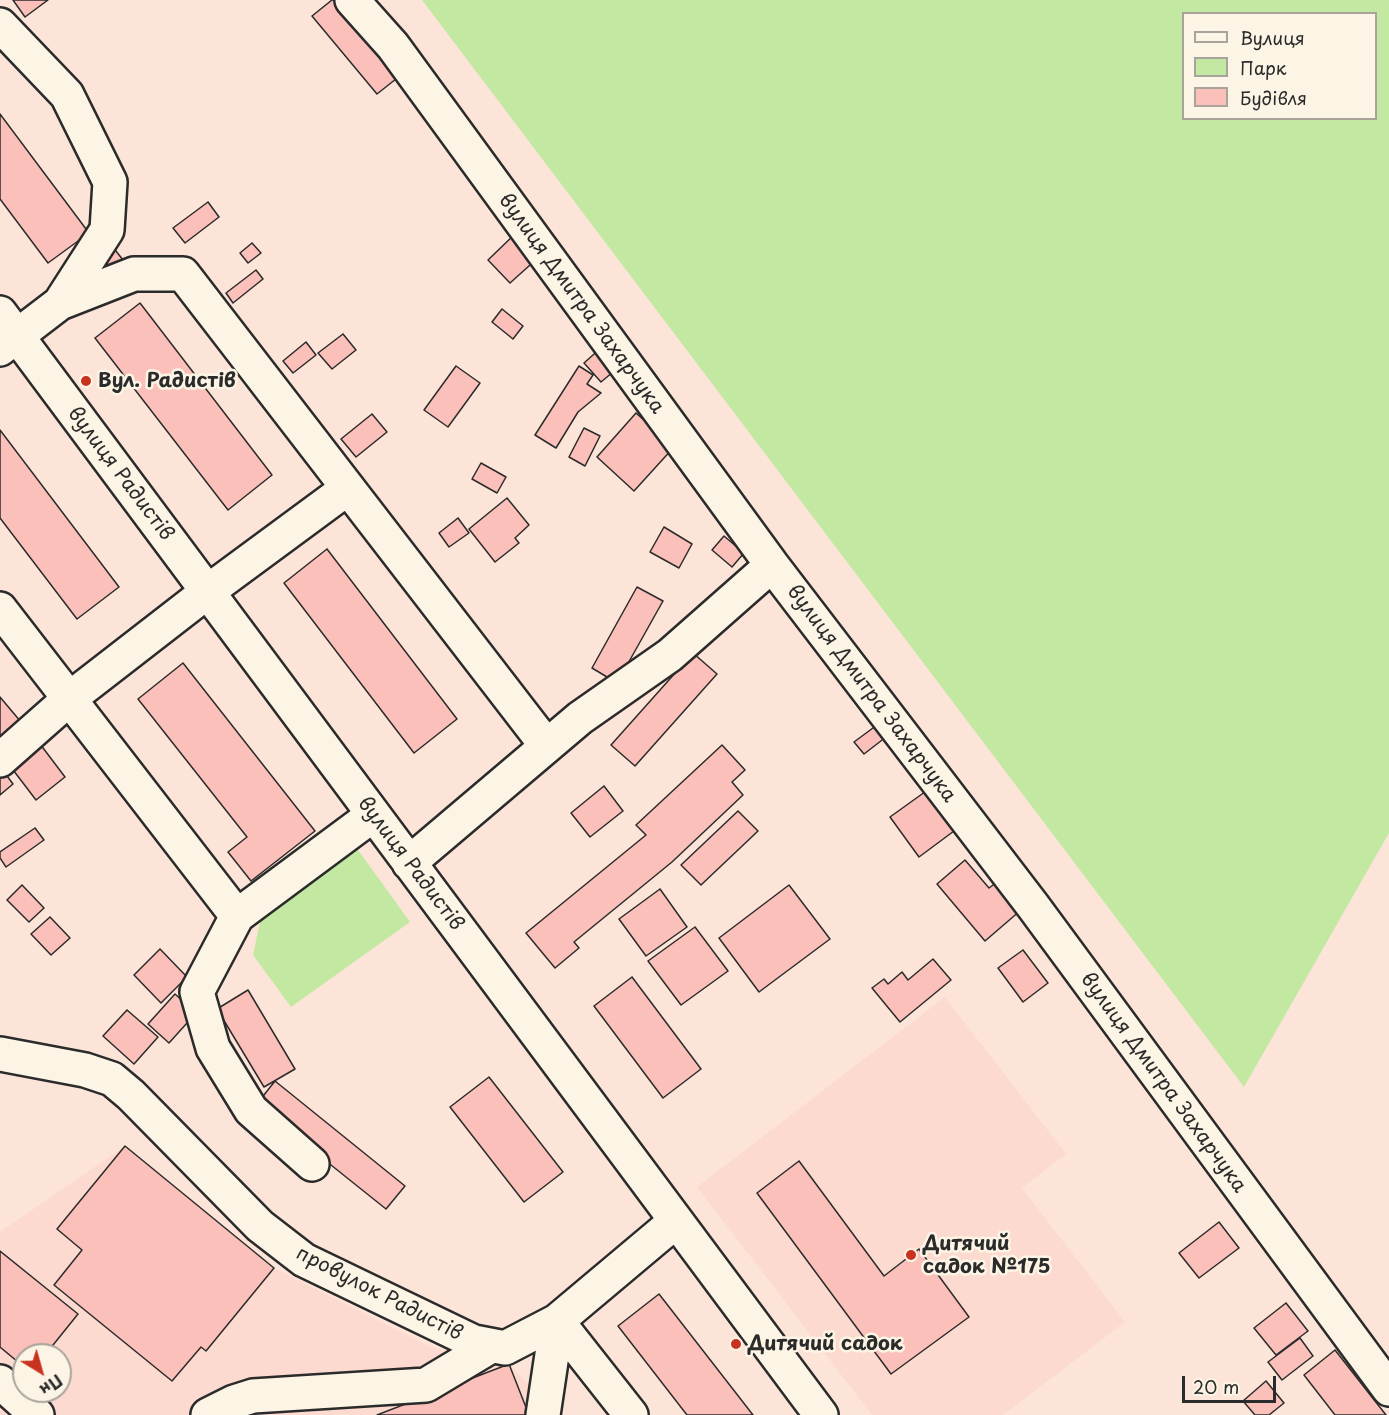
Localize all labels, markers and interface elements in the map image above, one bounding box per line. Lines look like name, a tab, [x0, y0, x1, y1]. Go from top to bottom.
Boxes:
legend	[1182, 12, 1377, 120]
text: Вулиця	[1240, 24, 1305, 51]
text: Парк	[1240, 54, 1286, 81]
text: Будівля	[1240, 84, 1307, 111]
street label: вулиця Дмитра Захарчука	[493, 189, 669, 419]
place label: Вул. Радистів	[98, 369, 236, 393]
marker: Вул. Радистів	[79, 374, 93, 388]
street label: вулиця Радистів	[62, 402, 178, 546]
street label: вулиця Дмитра Захарчука	[781, 581, 961, 807]
street label: вулиця Радистів	[352, 792, 468, 936]
street label: вулиця Дмитра Захарчука	[1075, 968, 1251, 1198]
place label: Дитячий садок №175	[923, 1232, 1050, 1279]
street label: провулок Радистів	[292, 1242, 466, 1346]
marker: Дитячий садок №175	[904, 1248, 918, 1262]
place label: Дитячий садок	[748, 1332, 903, 1356]
marker: Дитячий садок	[729, 1337, 743, 1351]
north arrow	[12, 1343, 72, 1403]
scale bar	[1185, 1364, 1280, 1402]
text: Пн	[35, 1369, 68, 1402]
text: 20 m	[1193, 1373, 1239, 1400]

